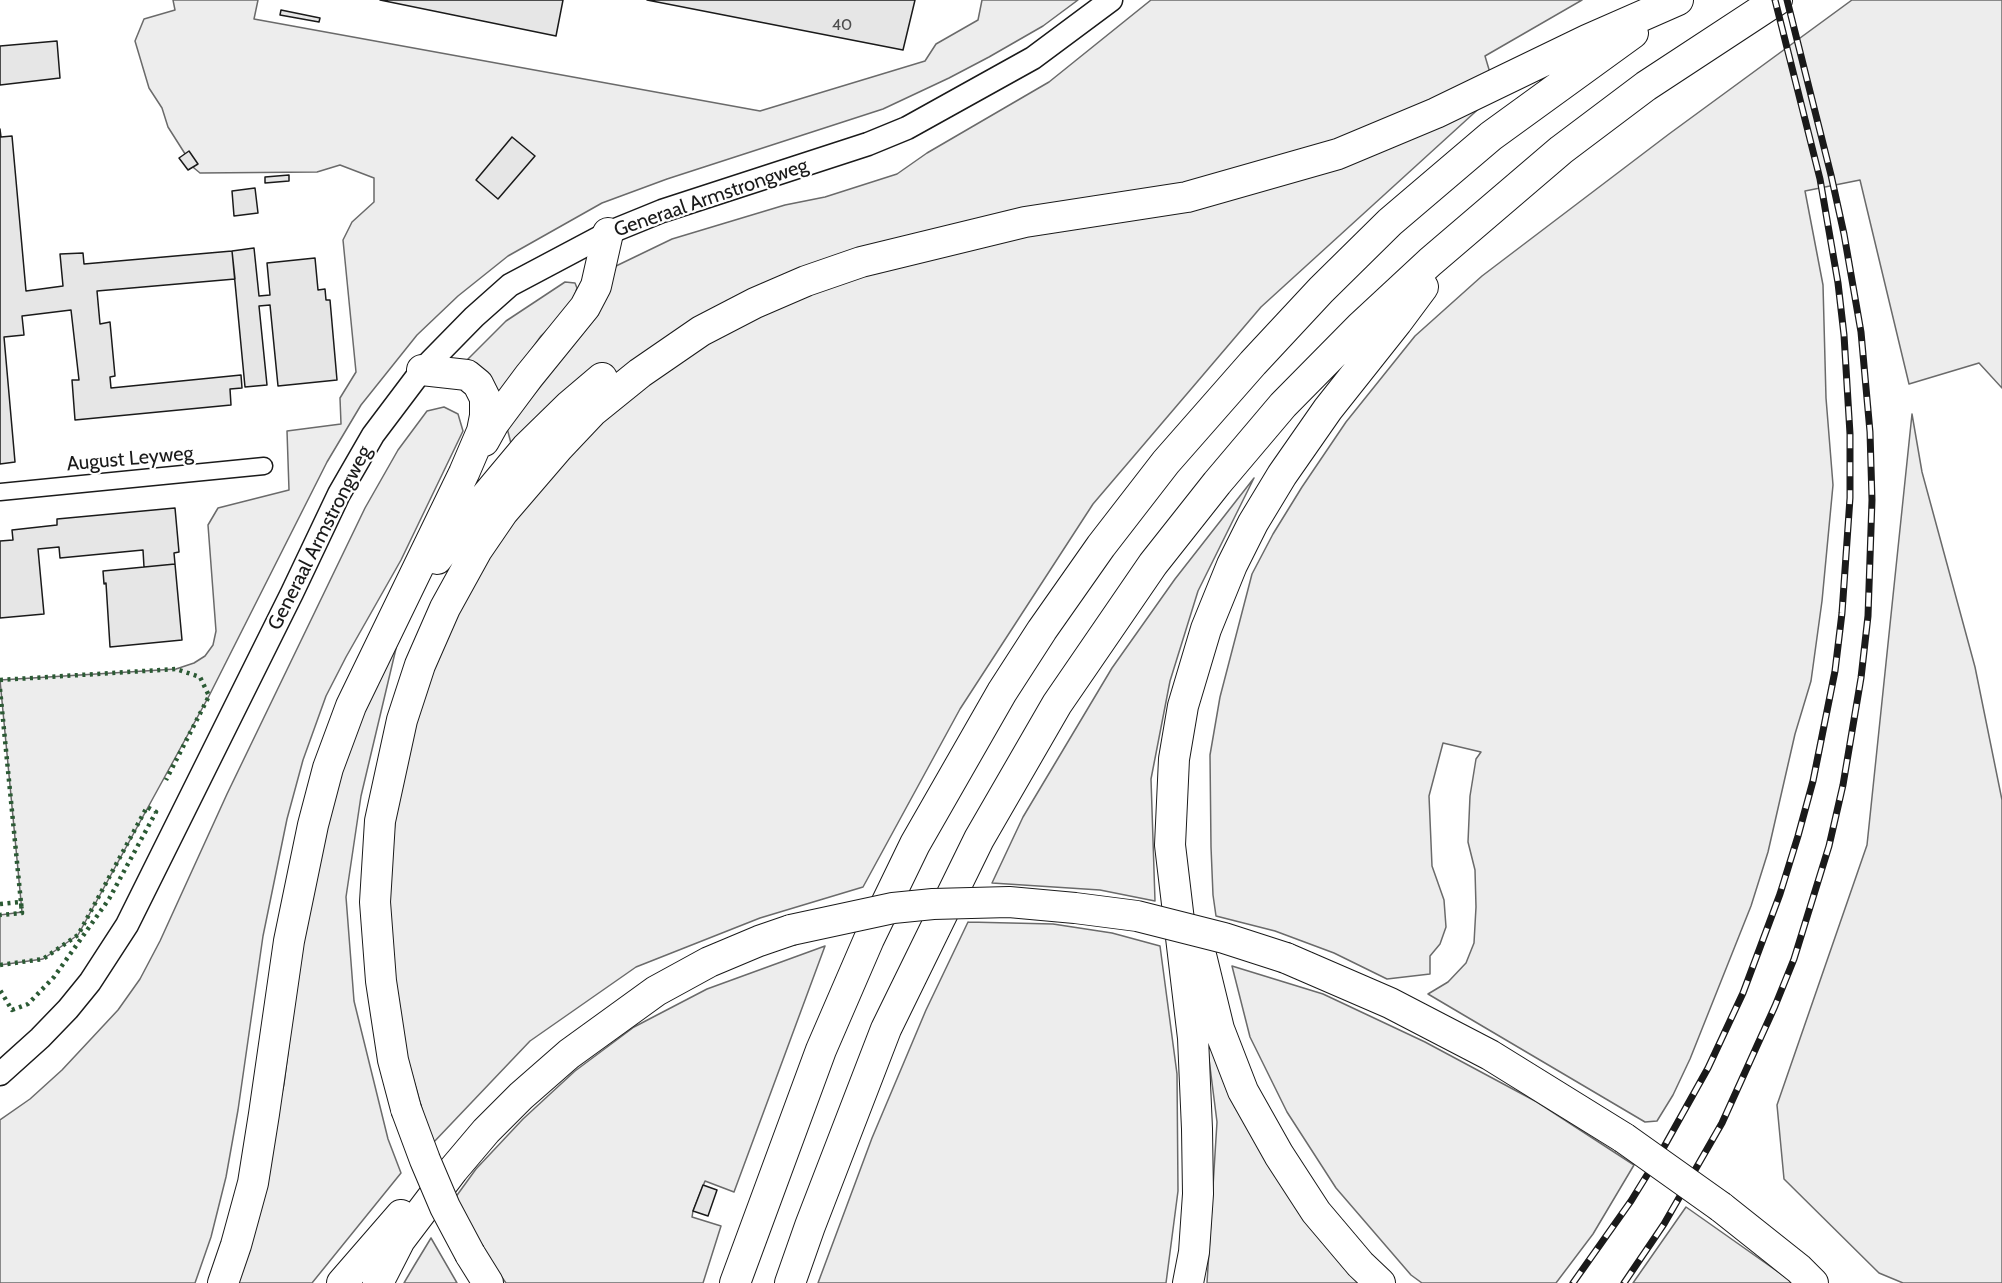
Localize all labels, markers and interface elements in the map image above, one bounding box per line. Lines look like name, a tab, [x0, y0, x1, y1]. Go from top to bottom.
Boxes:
house number: 40	[832, 15, 852, 35]
street label: Generaal Armstrongweg	[611, 154, 811, 242]
street label: August Leyweg	[66, 442, 194, 476]
street label: Generaal Armstrongweg	[263, 442, 377, 634]

